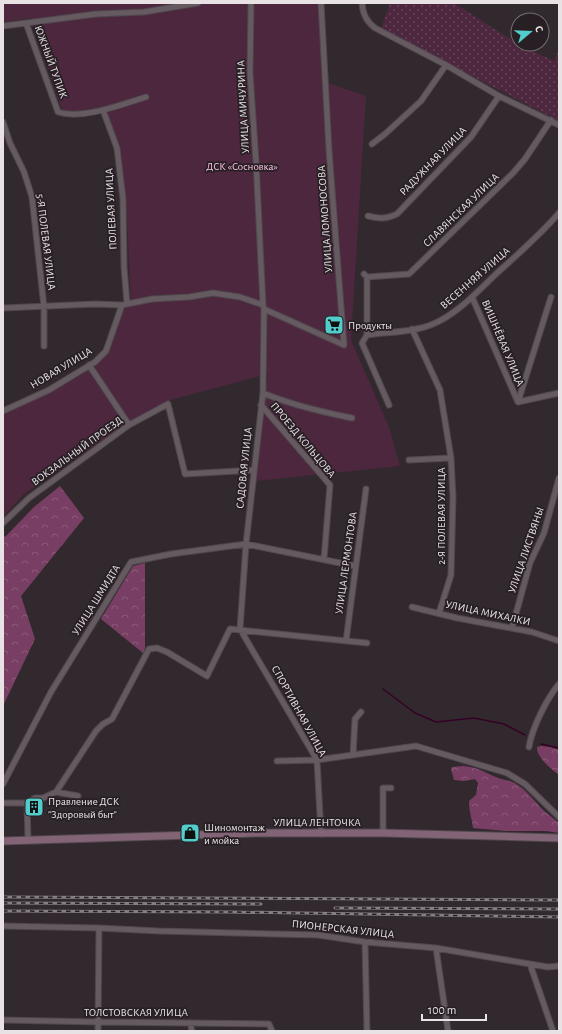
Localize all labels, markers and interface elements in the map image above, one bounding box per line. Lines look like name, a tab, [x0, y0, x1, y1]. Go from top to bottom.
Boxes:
north arrow	[510, 12, 550, 52]
street label: ЮЖНЫЙ ТУПИК	[33, 24, 70, 101]
text: С	[533, 24, 545, 34]
street label: УЛИЦА МИЧУРИНА	[235, 59, 251, 154]
street label: РАДУЖНАЯ УЛИЦА	[398, 124, 469, 197]
park label: ДСК «Сосновка»	[206, 161, 278, 172]
street label: УЛИЦА ЛОМОНОСОВА	[316, 164, 334, 273]
street label: ПОЛЕВАЯ УЛИЦА	[103, 167, 119, 250]
street label: СЛАВЯНСКАЯ УЛИЦА	[421, 171, 501, 249]
street label: 5-Я ПОЛЕВАЯ УЛИЦА	[35, 193, 57, 291]
street label: ВЕСЕННЯЯ УЛИЦА	[438, 245, 512, 311]
street label: ВИШНЁВАЯ УЛИЦА	[480, 298, 526, 388]
supermarket icon: Продукты	[323, 314, 345, 336]
place label: Продукты	[348, 320, 392, 331]
street label: НОВАЯ УЛИЦА	[28, 345, 94, 391]
street label: ПРОЕЗД КОЛЬЦОВА	[268, 400, 338, 480]
street label: ВОКЗАЛЬНЫЙ ПРОЕЗД	[29, 414, 125, 488]
street label: САДОВАЯ УЛИЦА	[234, 426, 254, 509]
street label: 2-Я ПОЛЕВАЯ УЛИЦА	[436, 467, 447, 565]
street label: УЛИЦА ЛИСТВЯНЫ	[506, 506, 546, 594]
street label: УЛИЦА ЛЕРМОНТОВА	[333, 511, 359, 615]
street label: УЛИЦА ШМИДТА	[70, 562, 122, 637]
street label: УЛИЦА МИХАЛКИ	[444, 599, 532, 627]
street label: СПОРТИВНАЯ УЛИЦА	[269, 664, 329, 759]
building icon: Правление ДСК "Здоровый быт"	[23, 796, 45, 818]
place label: Правление ДСК "Здоровый быт"	[48, 796, 120, 820]
street label: УЛИЦА ЛЕНТОЧКА	[273, 817, 361, 828]
shop icon: Шиномонтаж и мойка	[179, 822, 201, 844]
place label: Шиномонтаж и мойка	[204, 822, 265, 846]
street label: ПИОНЕРСКАЯ УЛИЦА	[291, 918, 395, 940]
scale bar	[422, 996, 486, 1022]
text: 100 m	[428, 1004, 456, 1016]
street label: ТОЛСТОВСКАЯ УЛИЦА	[84, 1007, 189, 1018]

